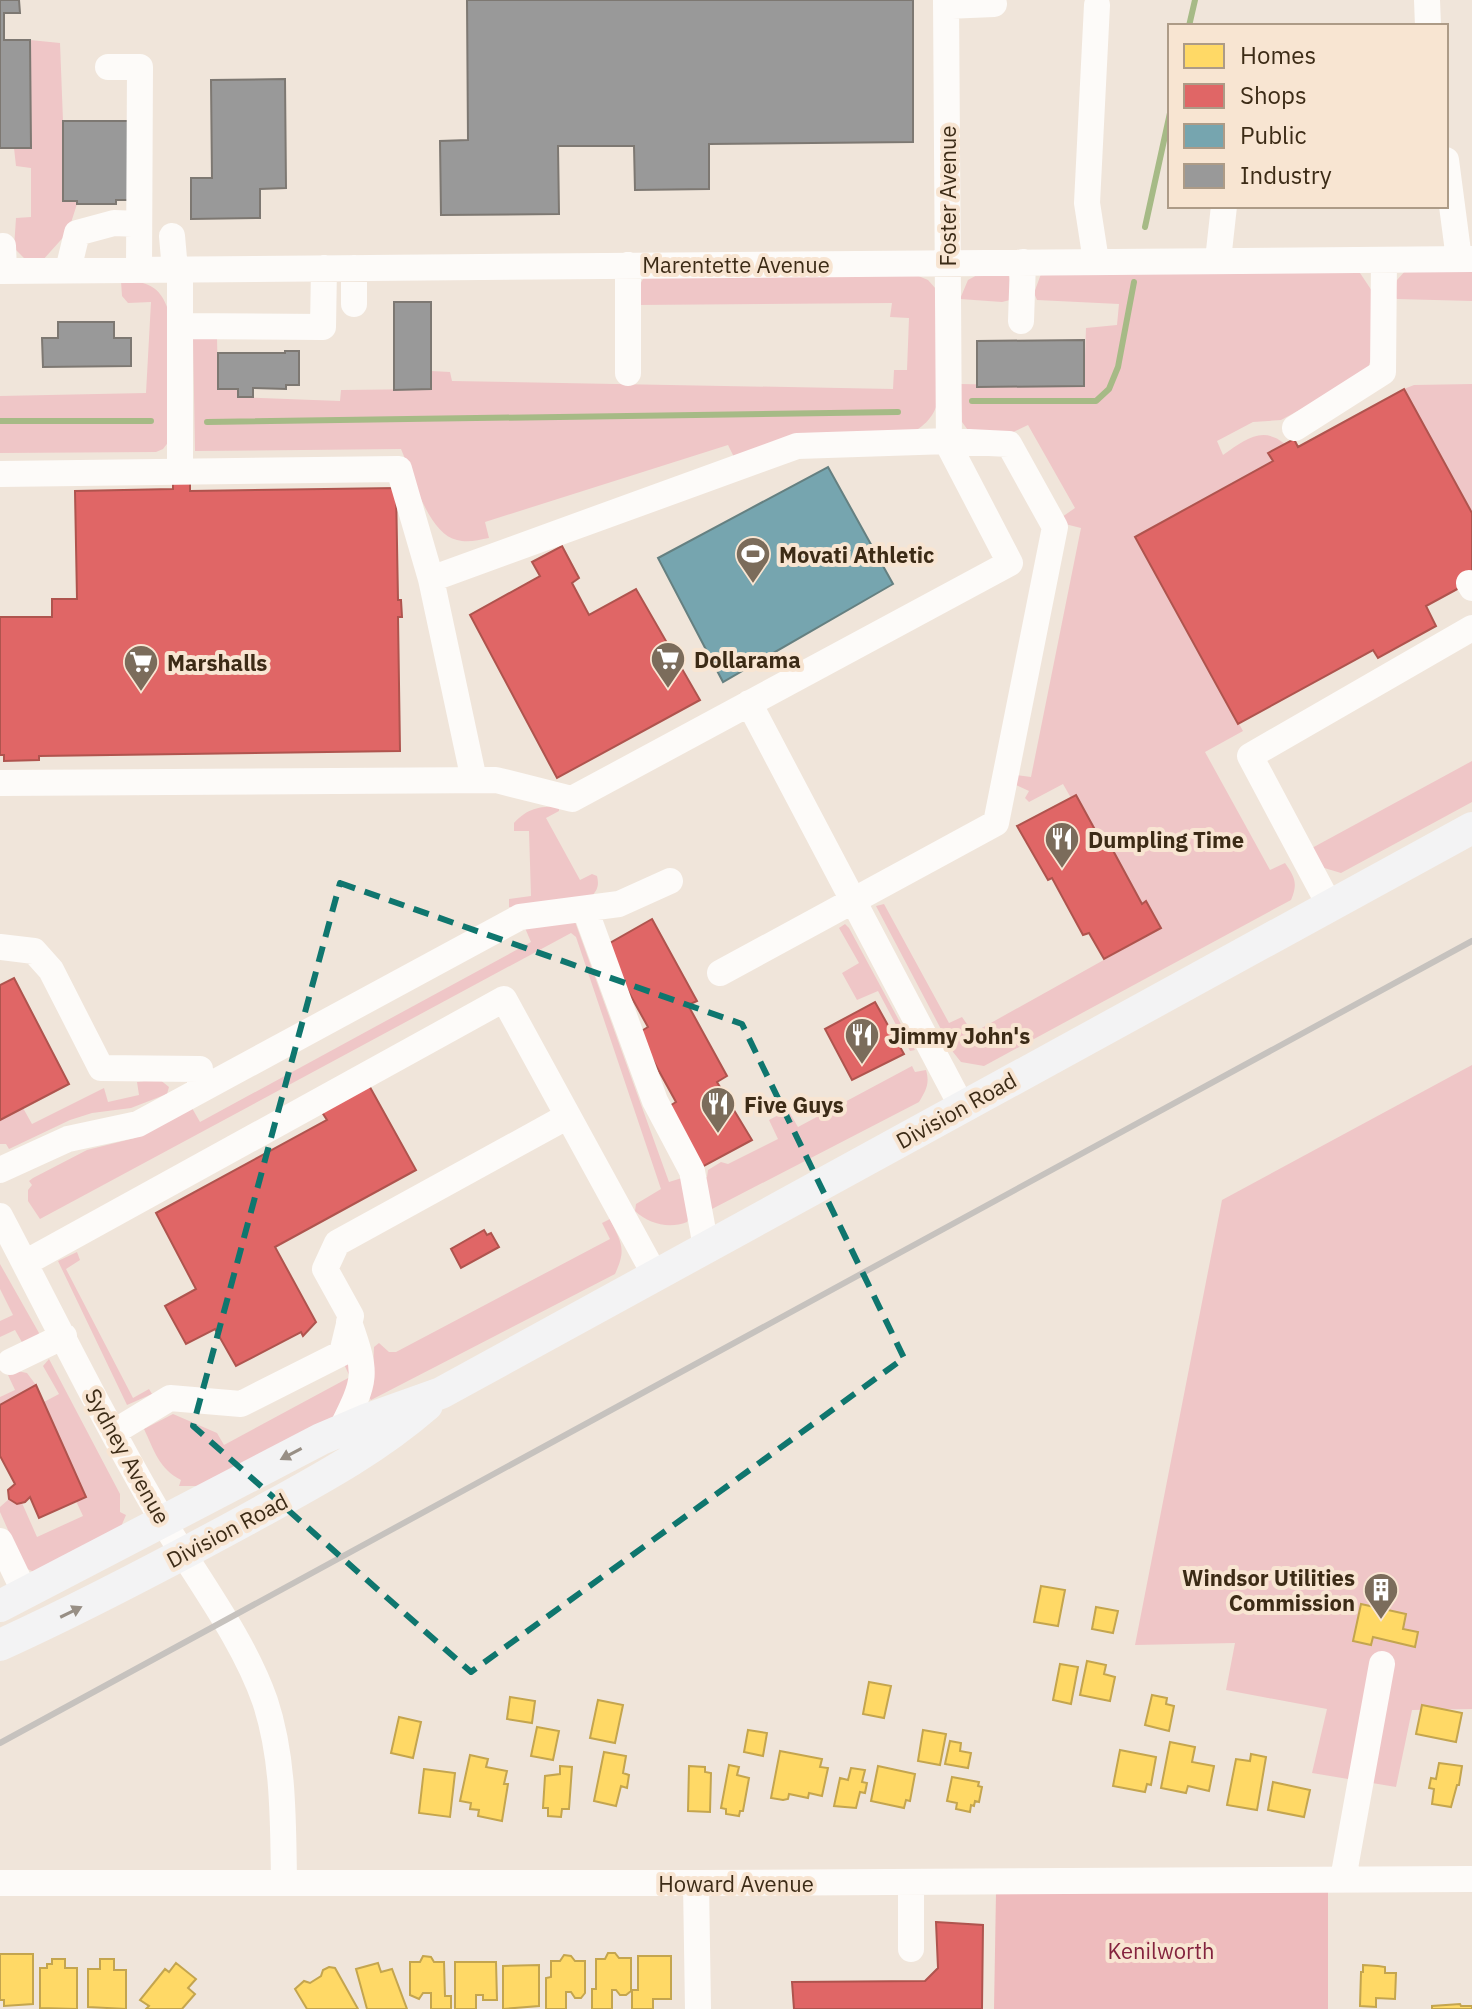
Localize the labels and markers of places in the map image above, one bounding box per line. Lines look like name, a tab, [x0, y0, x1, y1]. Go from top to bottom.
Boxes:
sports icon: Movati Athletic	[734, 535, 772, 585]
place label: Movati Athletic	[779, 540, 935, 569]
supermarket icon: Dollarama	[649, 640, 687, 690]
supermarket icon: Marshalls	[122, 643, 160, 693]
place label: Dollarama	[694, 645, 801, 674]
place label: Marshalls	[167, 648, 267, 677]
restaurant icon: Dumpling Time	[1043, 820, 1081, 870]
place label: Dumpling Time	[1088, 825, 1244, 854]
restaurant icon: Jimmy John's	[843, 1016, 881, 1066]
place label: Jimmy John's	[888, 1021, 1030, 1050]
restaurant icon: Five Guys	[699, 1085, 737, 1135]
place label: Five Guys	[744, 1090, 844, 1119]
place label: Windsor Utilities Commission	[1182, 1563, 1355, 1617]
building icon: Windsor Utilities Commission	[1362, 1571, 1400, 1621]

